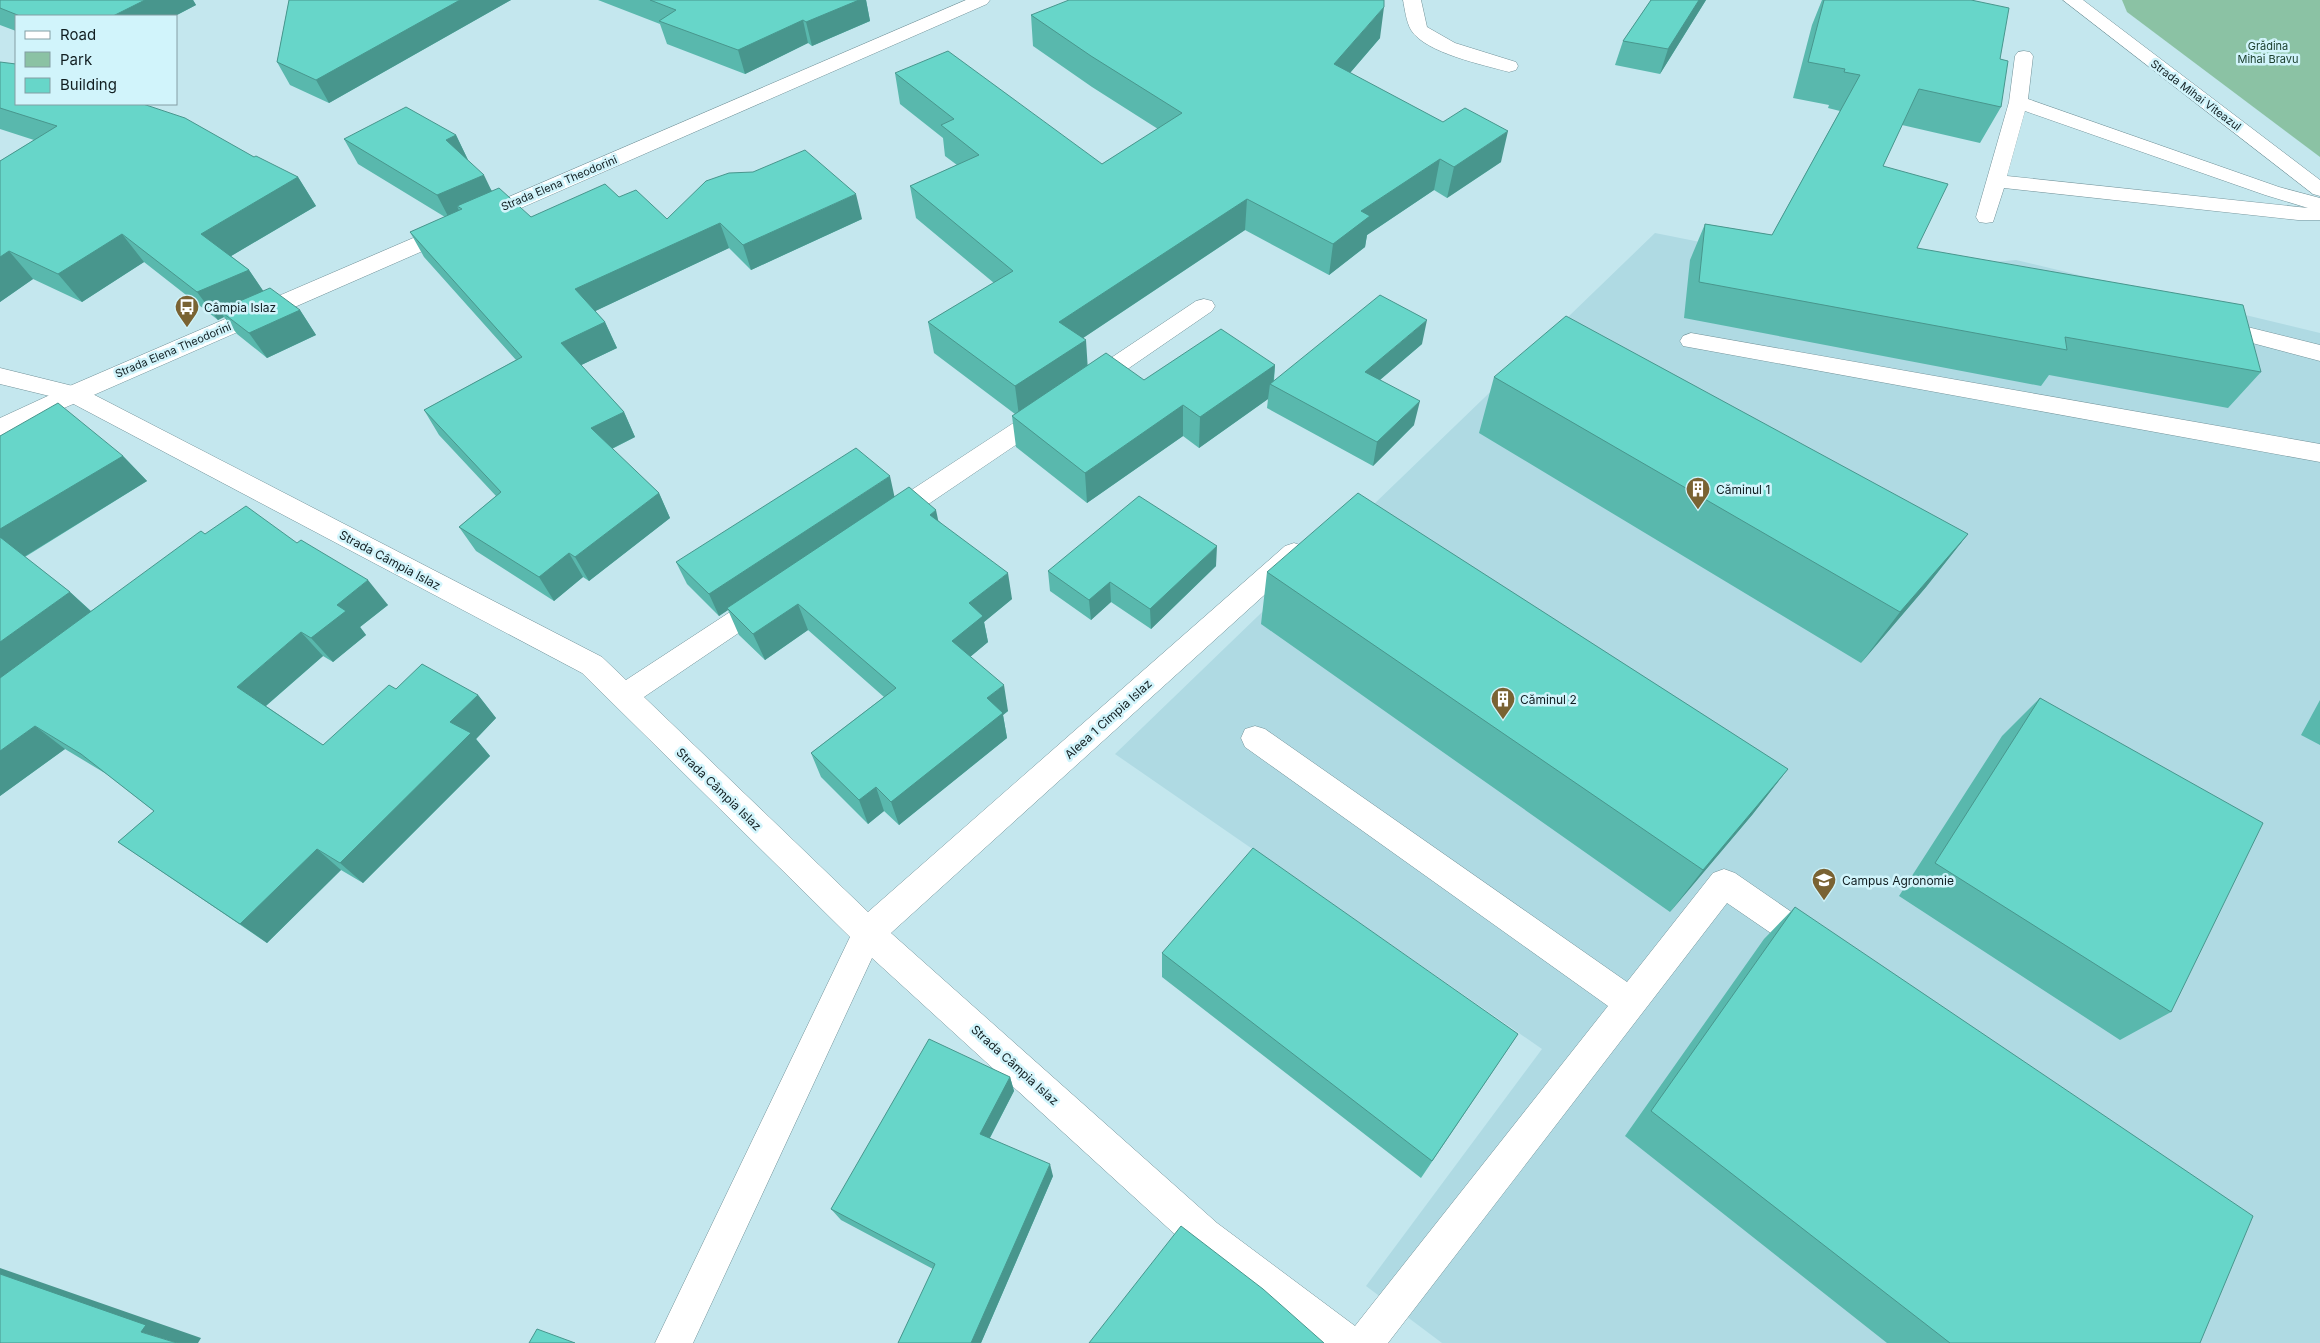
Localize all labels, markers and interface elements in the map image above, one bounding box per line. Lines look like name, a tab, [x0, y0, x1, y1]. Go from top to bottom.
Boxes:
legend	[15, 15, 178, 105]
text: Road	[60, 25, 96, 44]
park label: Grădina Mihai Bravu	[2237, 39, 2299, 66]
text: Park	[60, 50, 93, 69]
street label: Strada Mihai Viteazul	[2148, 56, 2244, 134]
text: Building	[60, 75, 117, 94]
street label: Strada Elena Theodorini	[499, 152, 619, 214]
bus stop icon: Câmpia Islaz	[174, 294, 200, 328]
place label: Câmpia Islaz	[204, 300, 276, 315]
street label: Strada Elena Theodorini	[113, 319, 233, 381]
building icon: Căminul 1	[1685, 476, 1711, 510]
place label: Căminul 1	[1716, 482, 1770, 497]
street label: Strada Câmpia Islaz	[337, 527, 443, 593]
street label: Aleea 1 Cîmpia Islaz	[1061, 676, 1155, 762]
building icon: Căminul 2	[1490, 686, 1516, 720]
place label: Căminul 2	[1520, 692, 1577, 707]
street label: Strada Câmpia Islaz	[673, 745, 765, 833]
school or university icon: Campus Agronomie	[1811, 867, 1837, 901]
place label: Campus Agronomie	[1842, 873, 1954, 888]
street label: Strada Câmpia Islaz	[968, 1022, 1062, 1108]

